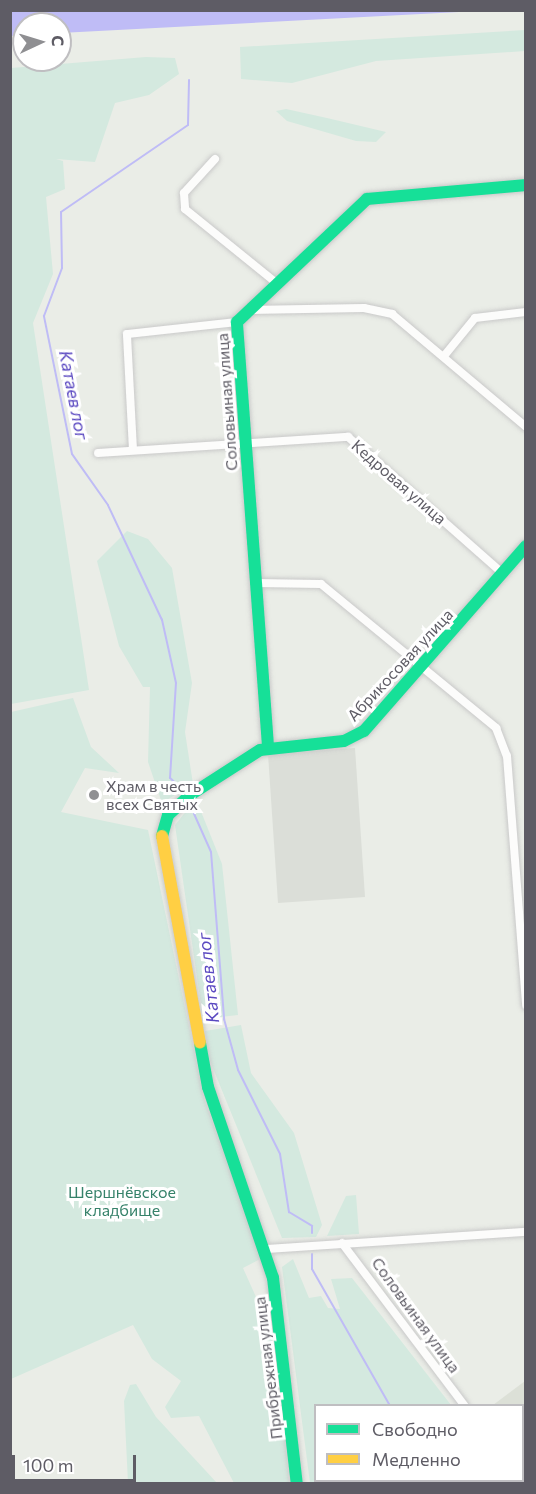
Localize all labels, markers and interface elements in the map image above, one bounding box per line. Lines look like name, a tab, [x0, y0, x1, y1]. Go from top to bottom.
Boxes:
north arrow	[12, 12, 72, 72]
text: С	[49, 35, 68, 47]
street label: Соловьиная улица	[213, 333, 241, 471]
water label: Катаев лог	[55, 348, 93, 442]
street label: Кедровая улица	[348, 436, 450, 528]
street label: Абрикосовая улица	[343, 605, 457, 725]
place label: Храм в честь всех Святых	[106, 776, 201, 814]
marker: Храм в честь всех Святых	[87, 788, 101, 802]
water label: Катаев лог	[193, 932, 223, 1024]
park label: Шершнёвское кладбище	[68, 1182, 176, 1220]
street label: Соловьиная улица	[368, 1254, 464, 1376]
street label: Прибрежная улица	[250, 1296, 286, 1440]
legend	[314, 1404, 524, 1482]
text: Свободно	[372, 1418, 458, 1440]
scale bar	[15, 1443, 140, 1481]
text: Медленно	[372, 1448, 461, 1470]
text: 100 m	[23, 1454, 73, 1476]

